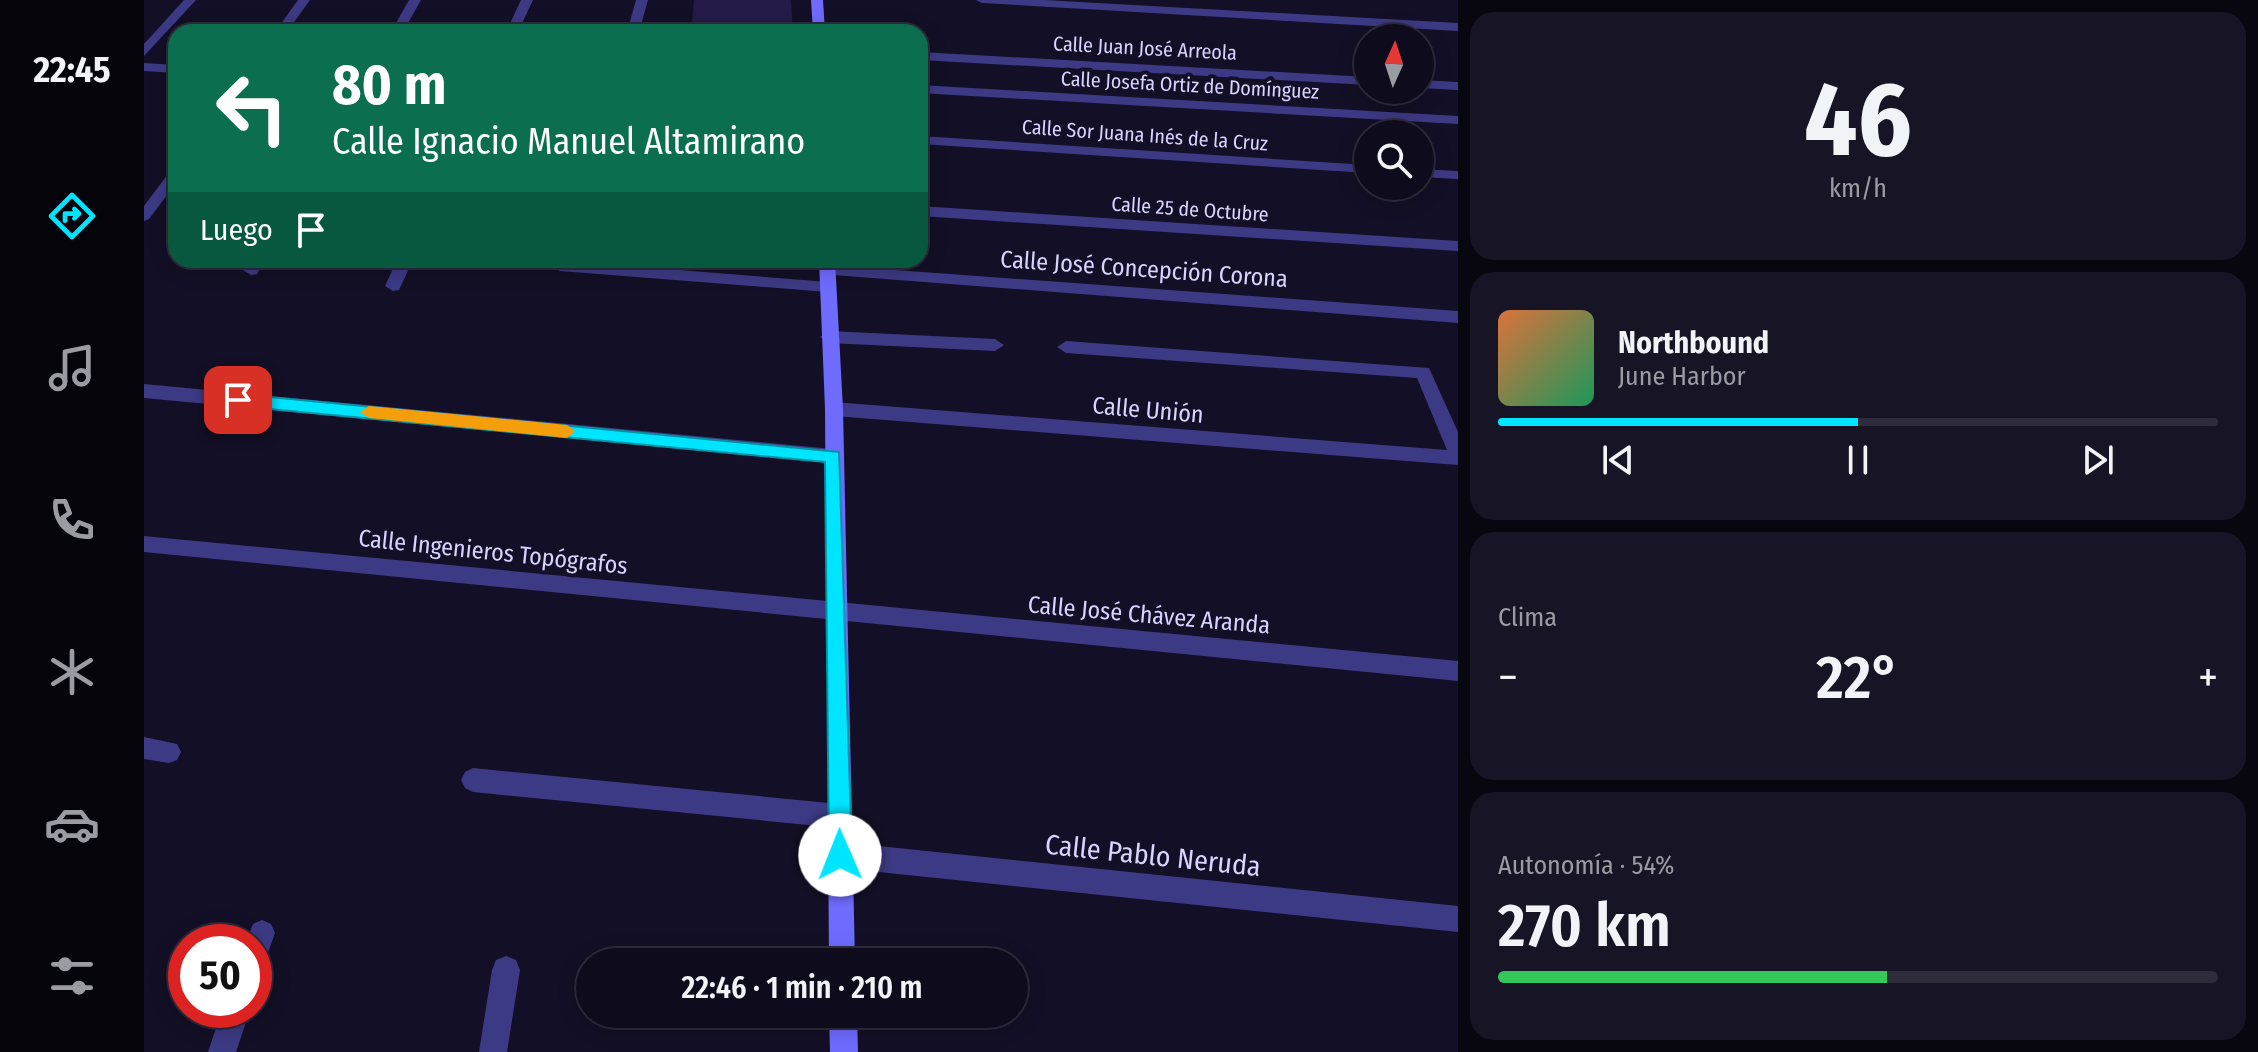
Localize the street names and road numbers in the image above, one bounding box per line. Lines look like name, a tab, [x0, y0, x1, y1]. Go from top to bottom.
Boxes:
street label: Calle Juan José Arreola	[1053, 31, 1237, 65]
street label: Calle Josefa Ortiz de Domínguez	[1060, 66, 1320, 104]
street label: Calle Sor Juana Inés de la Cruz	[1021, 114, 1269, 156]
street label: Calle 25 de Octubre	[1111, 192, 1269, 226]
street label: Calle José Concepción Corona	[999, 245, 1289, 293]
street label: Calle Unión	[1091, 391, 1205, 429]
street label: Calle Ingenieros Topógrafos	[357, 524, 629, 580]
street label: Calle José Chávez Aranda	[1027, 590, 1271, 640]
street label: Calle Pablo Neruda	[1043, 828, 1262, 883]

